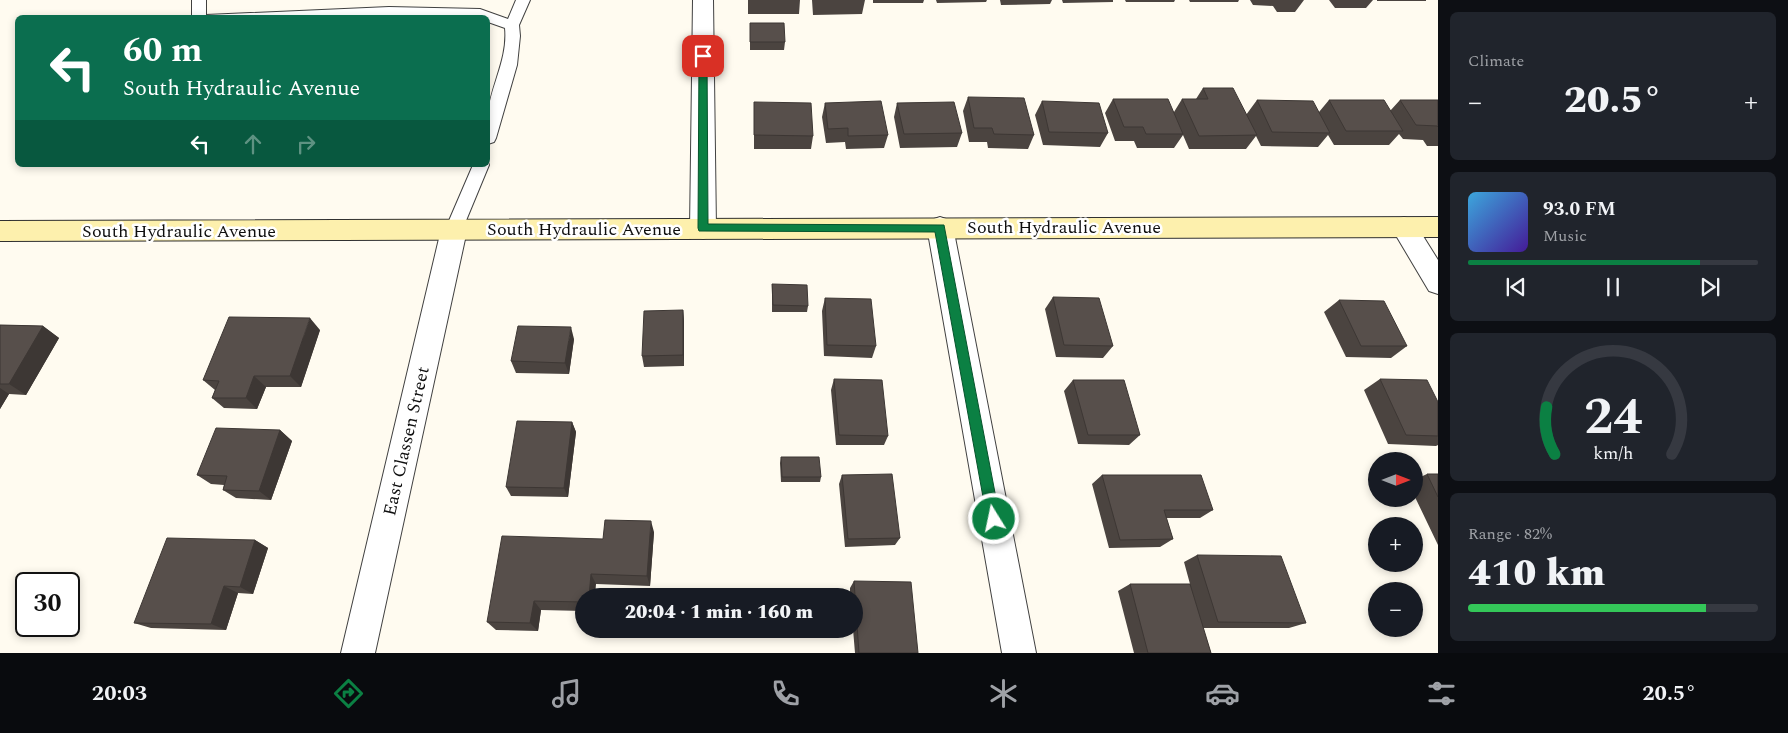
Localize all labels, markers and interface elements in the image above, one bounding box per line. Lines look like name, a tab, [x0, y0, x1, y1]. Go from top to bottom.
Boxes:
text: 60 m	[123, 24, 203, 77]
icon: left	[40, 35, 105, 100]
pin	[682, 35, 724, 77]
icon: arrive	[689, 42, 717, 70]
text: Climate	[1468, 49, 1524, 73]
text: South Hydraulic Avenue	[123, 72, 360, 105]
text: 20.5°	[1564, 72, 1662, 130]
text: −	[1468, 81, 1482, 124]
text: +	[1744, 81, 1758, 124]
icon: left	[186, 130, 214, 158]
icon: ahead	[239, 130, 267, 158]
icon: right	[292, 130, 320, 158]
text: 93.0 FM	[1543, 195, 1616, 224]
street label: South Hydraulic Avenue	[967, 214, 1161, 241]
street label: South Hydraulic Avenue	[487, 216, 681, 243]
street label: South Hydraulic Avenue	[82, 218, 276, 245]
text: Music	[1543, 224, 1587, 248]
icon: previous	[1502, 273, 1530, 301]
icon: pause	[1599, 273, 1627, 301]
icon: next	[1696, 273, 1724, 301]
street label: East Classen Street	[376, 364, 437, 518]
text: 24	[1584, 378, 1642, 457]
text: km/h	[1593, 440, 1633, 467]
north arrow	[1368, 452, 1422, 508]
map controls	[1368, 452, 1423, 637]
position arrow	[967, 492, 1019, 544]
button: +	[1368, 517, 1423, 572]
text: Range · 82%	[1468, 522, 1552, 546]
text: 410 km	[1468, 545, 1605, 603]
speed limit sign: 30	[15, 572, 80, 637]
button: −	[1368, 582, 1423, 637]
text: 20:04 · 1 min · 160 m	[625, 598, 813, 627]
icon: directions	[331, 676, 366, 711]
icon: music	[549, 676, 584, 711]
icon: phone	[768, 676, 803, 711]
icon: climate	[986, 676, 1021, 711]
icon: car	[1205, 676, 1240, 711]
icon: filters	[1424, 676, 1459, 711]
text: 20:03	[92, 677, 147, 710]
text: 20.5°	[1642, 677, 1696, 710]

